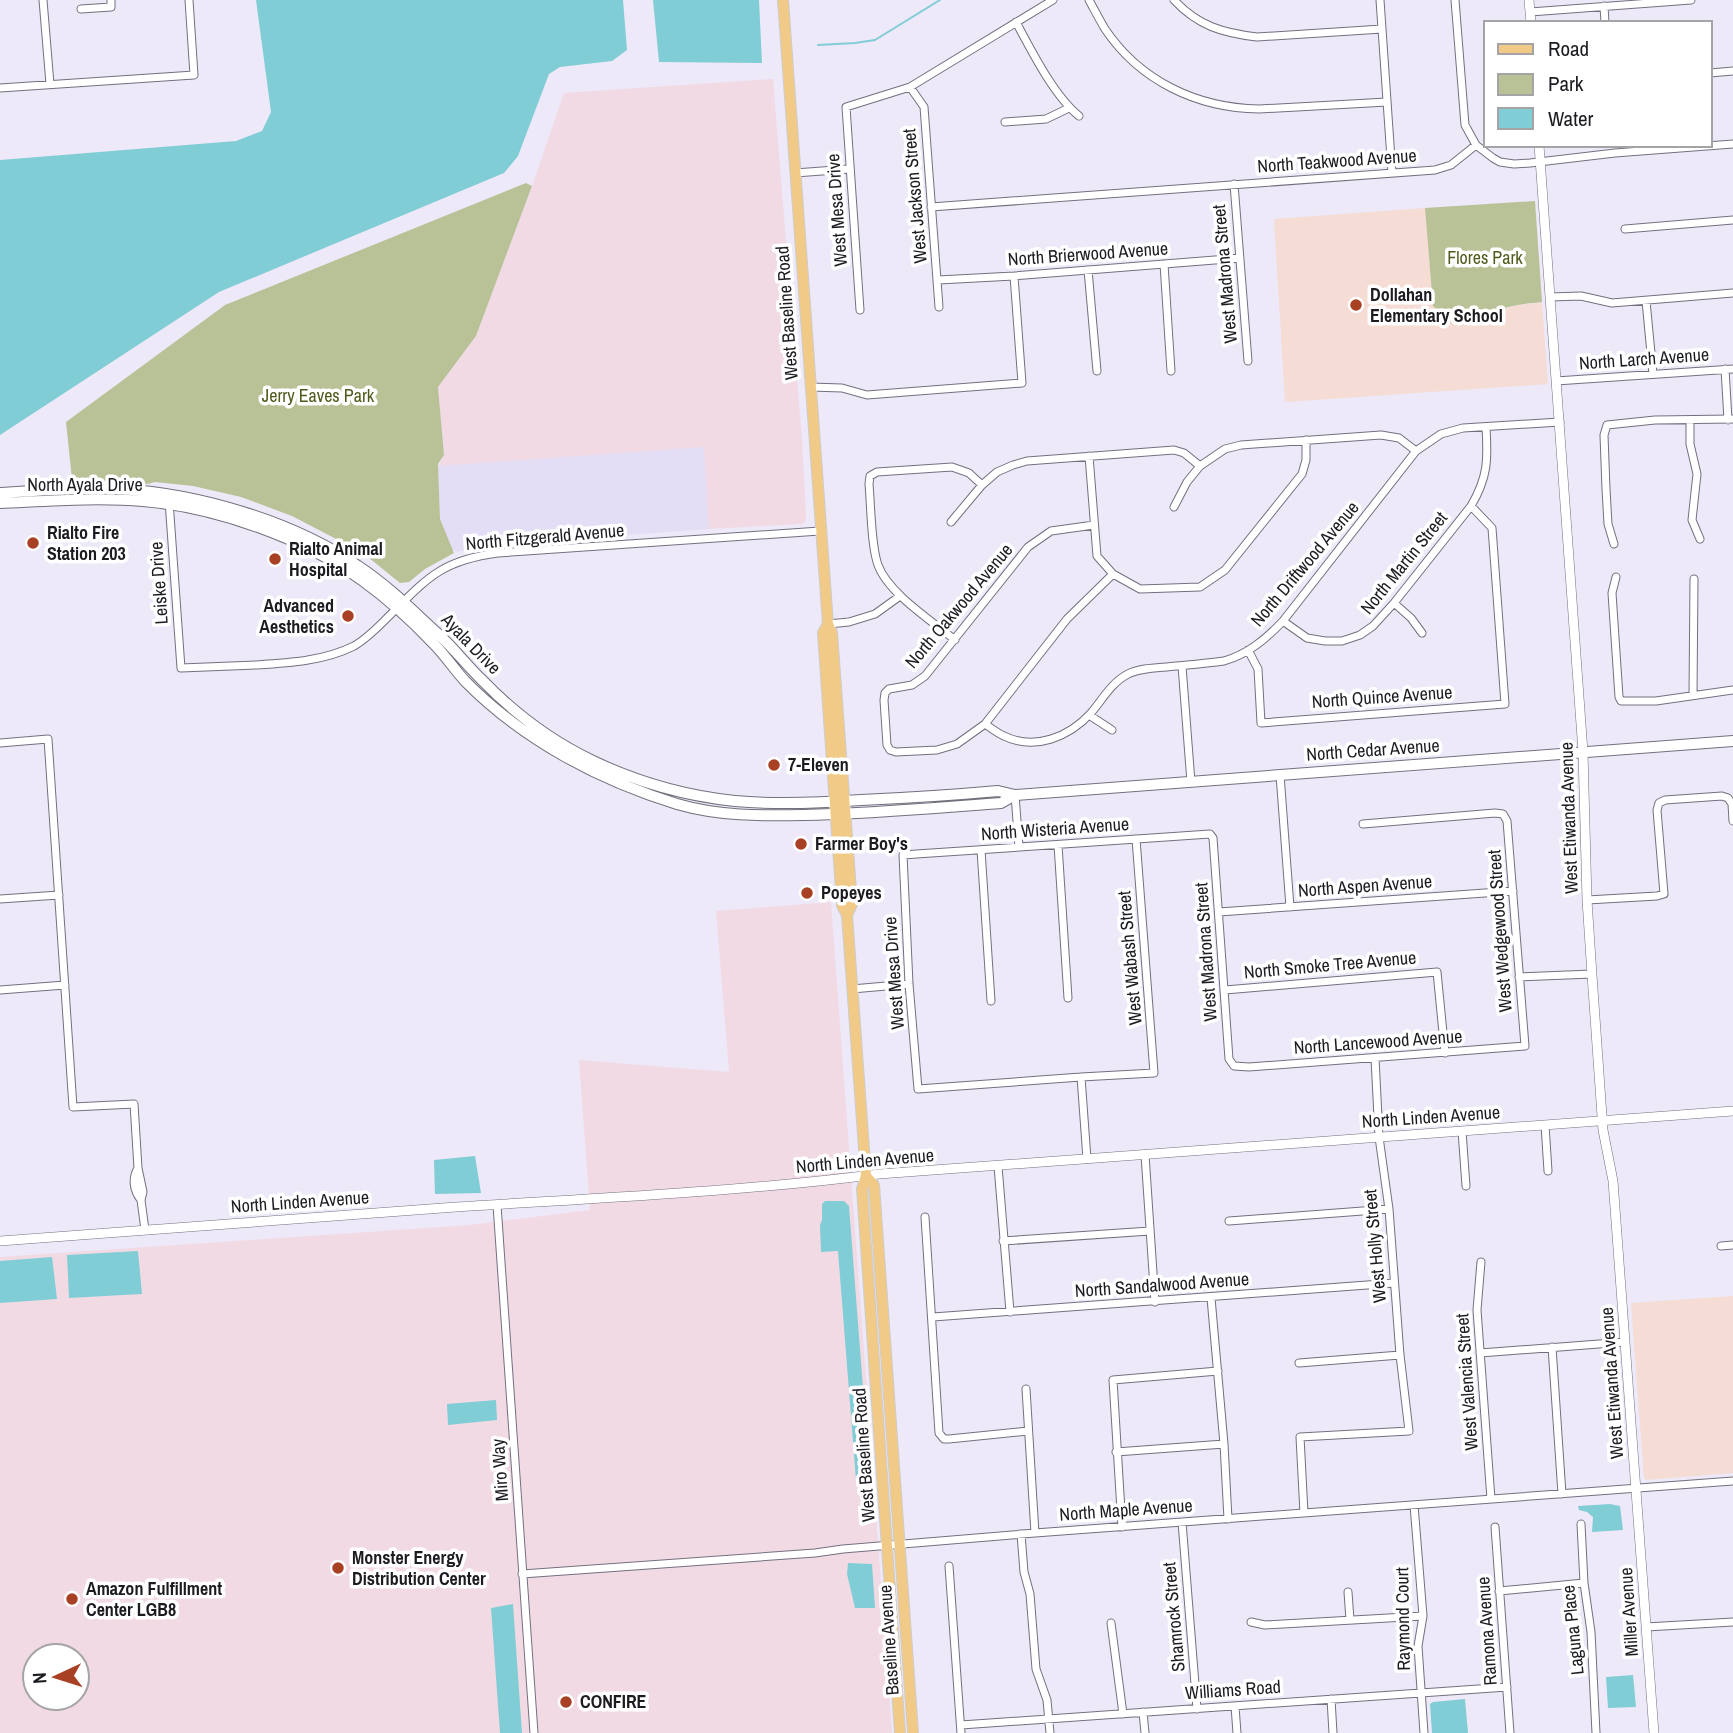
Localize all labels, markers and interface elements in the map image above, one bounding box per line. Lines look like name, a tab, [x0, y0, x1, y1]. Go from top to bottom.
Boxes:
legend	[1484, 21, 1712, 147]
text: Road	[1548, 34, 1589, 63]
text: Park	[1548, 69, 1584, 98]
text: Water	[1548, 104, 1594, 133]
street label: West Jackson Street	[896, 128, 933, 264]
street label: North Teakwood Avenue	[1257, 142, 1417, 179]
street label: West Mesa Drive	[820, 153, 853, 267]
street label: West Madrona Street	[1206, 204, 1243, 344]
street label: North Brierwood Avenue	[1007, 235, 1169, 272]
street label: West Baseline Road	[769, 245, 804, 381]
park label: Flores Park	[1447, 245, 1523, 270]
place label: Dollahan Elementary School	[1370, 282, 1503, 328]
marker: Dollahan Elementary School	[1348, 297, 1364, 313]
street label: North Larch Avenue	[1578, 341, 1710, 376]
park label: Jerry Eaves Park	[262, 383, 375, 408]
street label: North Ayala Drive	[27, 472, 143, 497]
street label: North Driftwood Avenue	[1245, 496, 1364, 632]
street label: North Martin Street	[1354, 506, 1453, 619]
street label: North Fitzgerald Avenue	[465, 517, 625, 556]
place label: Rialto Fire Station 203	[47, 520, 126, 566]
marker: Rialto Fire Station 203	[25, 535, 41, 551]
place label: Rialto Animal Hospital	[289, 536, 383, 582]
street label: North Oakwood Avenue	[899, 538, 1018, 673]
street label: Leiske Drive	[143, 541, 174, 625]
marker: Rialto Animal Hospital	[267, 551, 283, 567]
place label: Advanced Aesthetics	[259, 593, 334, 639]
street label: Ayala Drive	[435, 607, 507, 680]
marker: Advanced Aesthetics	[340, 608, 356, 624]
street label: North Quince Avenue	[1311, 679, 1453, 714]
street label: North Cedar Avenue	[1306, 732, 1440, 767]
street label: West Etiwanda Avenue	[1553, 742, 1584, 894]
place label: 7-Eleven	[788, 752, 849, 777]
marker: 7-Eleven	[766, 757, 782, 773]
street label: North Wisteria Avenue	[980, 811, 1130, 846]
place label: Farmer Boy's	[815, 831, 908, 856]
marker: Farmer Boy's	[793, 836, 809, 852]
street label: West Wedgewood Street	[1481, 849, 1518, 1013]
street label: North Aspen Avenue	[1297, 868, 1433, 903]
place label: Popeyes	[821, 880, 882, 905]
street label: West Madrona Street	[1188, 882, 1223, 1022]
marker: Popeyes	[799, 885, 815, 901]
street label: West Wabash Street	[1111, 890, 1148, 1026]
street label: West Mesa Drive	[877, 916, 910, 1030]
street label: North Smoke Tree Avenue	[1243, 945, 1417, 984]
street label: North Lancewood Avenue	[1293, 1023, 1463, 1060]
street label: North Linden Avenue	[1361, 1099, 1501, 1134]
street label: North Linden Avenue	[795, 1142, 935, 1179]
street label: North Linden Avenue	[230, 1184, 370, 1219]
street label: West Holly Street	[1357, 1188, 1392, 1304]
street label: North Sandalwood Avenue	[1074, 1266, 1250, 1303]
street label: West Etiwanda Avenue	[1594, 1306, 1629, 1460]
street label: West Valencia Street	[1449, 1313, 1484, 1451]
street label: West Baseline Road	[846, 1387, 881, 1523]
street label: Miro Way	[485, 1437, 514, 1502]
street label: North Maple Avenue	[1059, 1492, 1193, 1527]
place label: Monster Energy Distribution Center	[352, 1545, 486, 1591]
marker: Monster Energy Distribution Center	[330, 1560, 346, 1576]
street label: Shamrock Street	[1156, 1561, 1191, 1673]
street label: Raymond Court	[1389, 1567, 1416, 1671]
street label: Miller Avenue	[1613, 1567, 1644, 1657]
place label: Amazon Fulfillment Center LGB8	[86, 1576, 222, 1622]
street label: Ramona Avenue	[1470, 1576, 1503, 1686]
street label: Baseline Avenue	[872, 1584, 905, 1696]
street label: Laguna Place	[1555, 1584, 1590, 1676]
marker: Amazon Fulfillment Center LGB8	[64, 1591, 80, 1607]
north arrow	[21, 1642, 91, 1712]
text: N	[26, 1672, 52, 1685]
street label: Williams Road	[1184, 1674, 1282, 1705]
place label: CONFIRE	[580, 1689, 647, 1714]
marker: CONFIRE	[558, 1694, 574, 1710]

